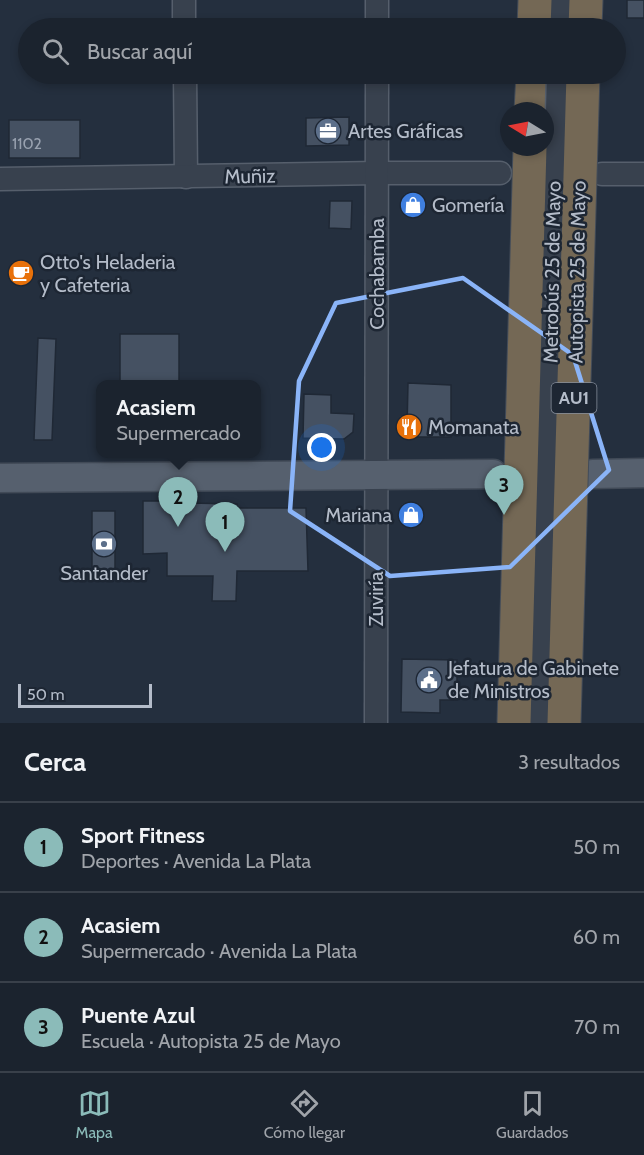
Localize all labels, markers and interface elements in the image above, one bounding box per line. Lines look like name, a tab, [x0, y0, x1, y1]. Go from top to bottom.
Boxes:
search box	[18, 18, 626, 84]
icon: search	[39, 35, 72, 68]
text: Buscar aquí	[87, 38, 192, 65]
north arrow	[500, 102, 554, 156]
office icon: Artes Gráficas	[313, 116, 343, 146]
place label: Artes Gráficas	[348, 119, 463, 143]
house number: 1102	[12, 134, 42, 153]
street label: Muñiz	[224, 164, 276, 188]
street label: Metrobús 25 de Mayo	[538, 181, 566, 363]
street label: Autopista 25 de Mayo	[563, 181, 591, 363]
shop icon: Gomería	[398, 190, 428, 220]
place label: Gomería	[432, 193, 505, 217]
street label: Cochabamba	[365, 218, 389, 330]
place label: Otto's Heladeria y Cafeteria	[40, 250, 176, 297]
cafe icon: Otto's Heladeria y Cafeteria	[6, 258, 36, 288]
popup	[96, 380, 261, 458]
road number: AU1	[552, 383, 596, 413]
text: Acasiem	[116, 394, 196, 421]
restaurant icon: Momanata	[394, 412, 424, 442]
place label: Momanata	[428, 415, 519, 439]
text: Supermercado	[116, 421, 241, 445]
your location	[307, 433, 336, 462]
pin: 3	[484, 466, 524, 515]
pin: 2	[158, 478, 198, 527]
shop icon: Mariana	[396, 500, 426, 530]
pin: 1	[206, 502, 244, 552]
place label: Mariana	[325, 503, 392, 527]
bank icon: Santander	[89, 529, 119, 559]
place label: Santander	[60, 561, 148, 585]
street label: Zuviría	[364, 571, 388, 627]
place label: Jefatura de Gabinete de Ministros	[447, 656, 619, 703]
public building icon: Jefatura de Gabinete de Ministros	[414, 665, 444, 695]
scale bar	[18, 681, 152, 708]
text: 50 m	[27, 685, 64, 704]
text: Cerca	[24, 746, 86, 778]
text: 3 resultados	[518, 750, 620, 774]
text: Sport Fitness	[81, 822, 205, 849]
text: 1	[40, 835, 47, 859]
text: 50 m	[573, 835, 620, 859]
text: Deportes · Avenida La Plata	[81, 849, 311, 873]
text: Acasiem	[81, 912, 161, 939]
text: 2	[38, 925, 49, 949]
text: 60 m	[573, 925, 620, 949]
text: Supermercado · Avenida La Plata	[81, 939, 357, 963]
text: Puente Azul	[81, 1002, 195, 1029]
text: 3	[38, 1015, 49, 1039]
text: 70 m	[574, 1015, 620, 1039]
text: Escuela · Autopista 25 de Mayo	[81, 1029, 341, 1053]
tab: Mapa	[76, 1087, 113, 1142]
tab: Cómo llegar	[264, 1087, 345, 1142]
tab: Guardados	[496, 1087, 568, 1142]

